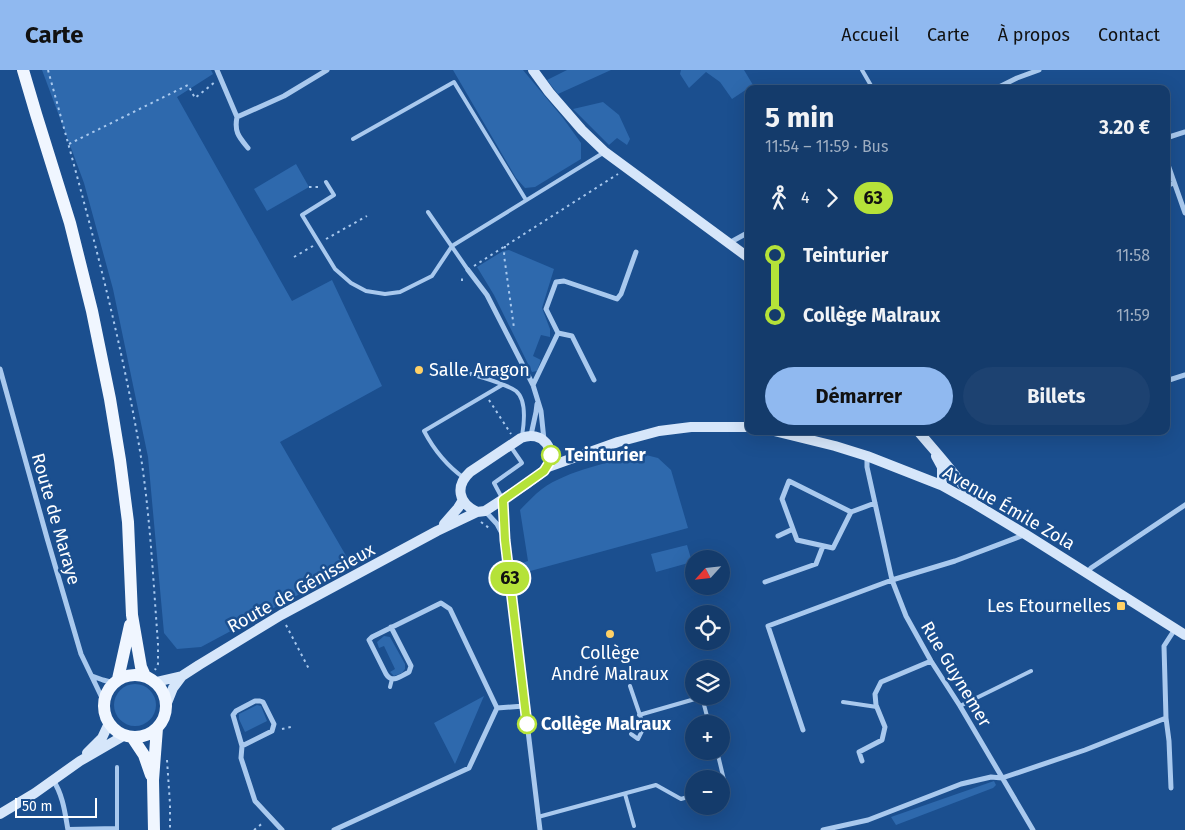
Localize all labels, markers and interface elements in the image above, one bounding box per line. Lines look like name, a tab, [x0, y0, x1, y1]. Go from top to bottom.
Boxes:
text: Carte	[25, 21, 83, 49]
text: Accueil	[841, 24, 899, 46]
text: Carte	[927, 24, 970, 46]
text: À propos	[998, 24, 1070, 46]
text: Contact	[1098, 24, 1160, 46]
text: 5 min	[765, 101, 834, 134]
text: 3.20 €	[1099, 116, 1150, 139]
text: 11:54 – 11:59 · Bus	[765, 137, 888, 156]
icon: walk	[765, 184, 793, 212]
icon: forward	[818, 184, 846, 212]
text: 63	[864, 187, 883, 209]
text: 4	[801, 188, 810, 207]
text: Teinturier	[803, 244, 888, 267]
text: 11:58	[1116, 246, 1150, 265]
text: Collège Malraux	[803, 304, 940, 327]
text: 11:59	[1116, 306, 1150, 325]
place label: Salle Aragon	[429, 359, 530, 381]
marker: Salle Aragon	[413, 364, 425, 376]
button: Démarrer	[765, 367, 953, 425]
button: Billets	[963, 367, 1150, 425]
place label: Teinturier	[565, 444, 647, 466]
marker: Teinturier	[541, 445, 561, 465]
street label: Route de Maraye	[27, 451, 85, 587]
street label: Avenue Émile Zola	[939, 460, 1079, 555]
street label: Route de Génissieux	[223, 538, 379, 638]
north arrow	[685, 550, 730, 595]
map controls	[685, 550, 730, 815]
line badge: 63	[488, 562, 532, 594]
text: 63	[500, 567, 520, 589]
place label: Les Etournelles	[987, 595, 1111, 617]
marker: Les Etournelles	[1115, 600, 1127, 612]
button: locate	[685, 605, 730, 650]
street label: Rue Guynemer	[916, 617, 996, 731]
marker: Collège André Malraux	[604, 628, 616, 640]
place label: Collège André Malraux	[552, 642, 669, 685]
button: layers	[685, 660, 730, 705]
place label: Collège Malraux	[541, 713, 672, 735]
marker: Collège Malraux	[517, 714, 537, 734]
button: +	[685, 715, 730, 760]
button: −	[685, 770, 730, 815]
scale bar	[15, 795, 98, 818]
text: 50 m	[22, 798, 53, 815]

